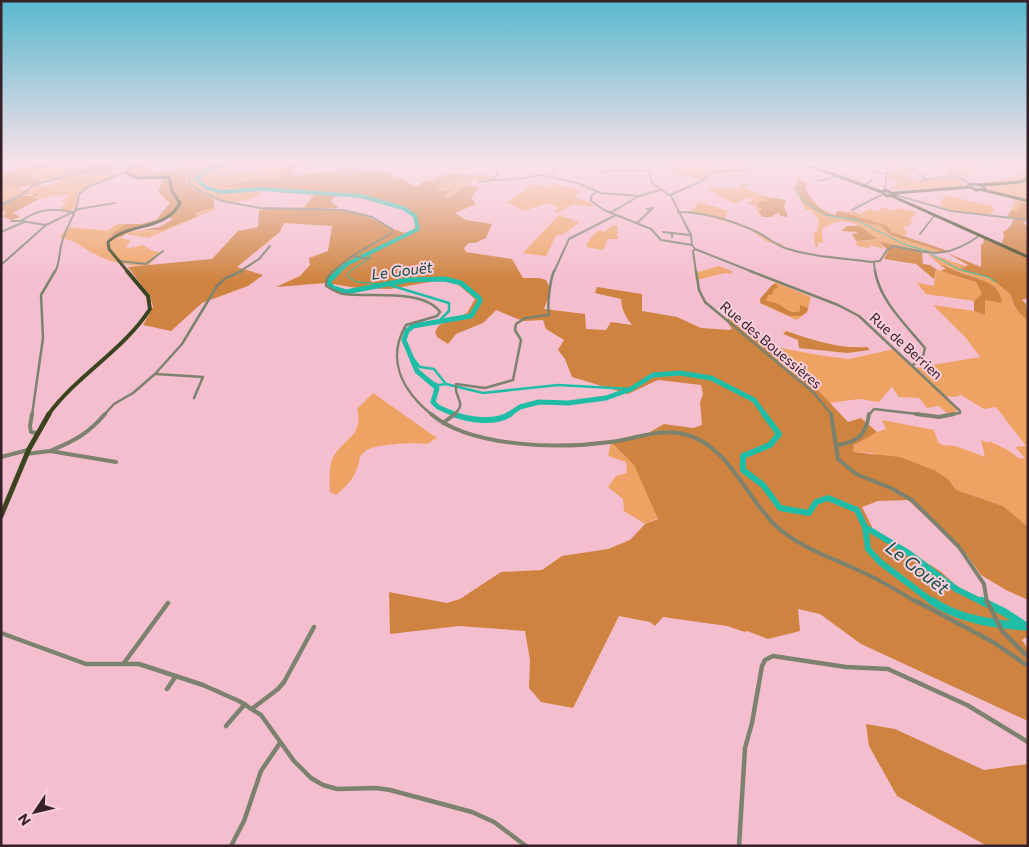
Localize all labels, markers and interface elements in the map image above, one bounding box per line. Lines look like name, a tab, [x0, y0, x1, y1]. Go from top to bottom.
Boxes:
water label: Le Gouët	[370, 257, 434, 283]
street label: Rue des Bouessières	[717, 297, 825, 392]
street label: Rue de Berrien	[866, 309, 946, 383]
water label: Le Gouët	[882, 536, 954, 599]
north arrow	[10, 787, 60, 837]
text: N	[14, 811, 34, 829]

